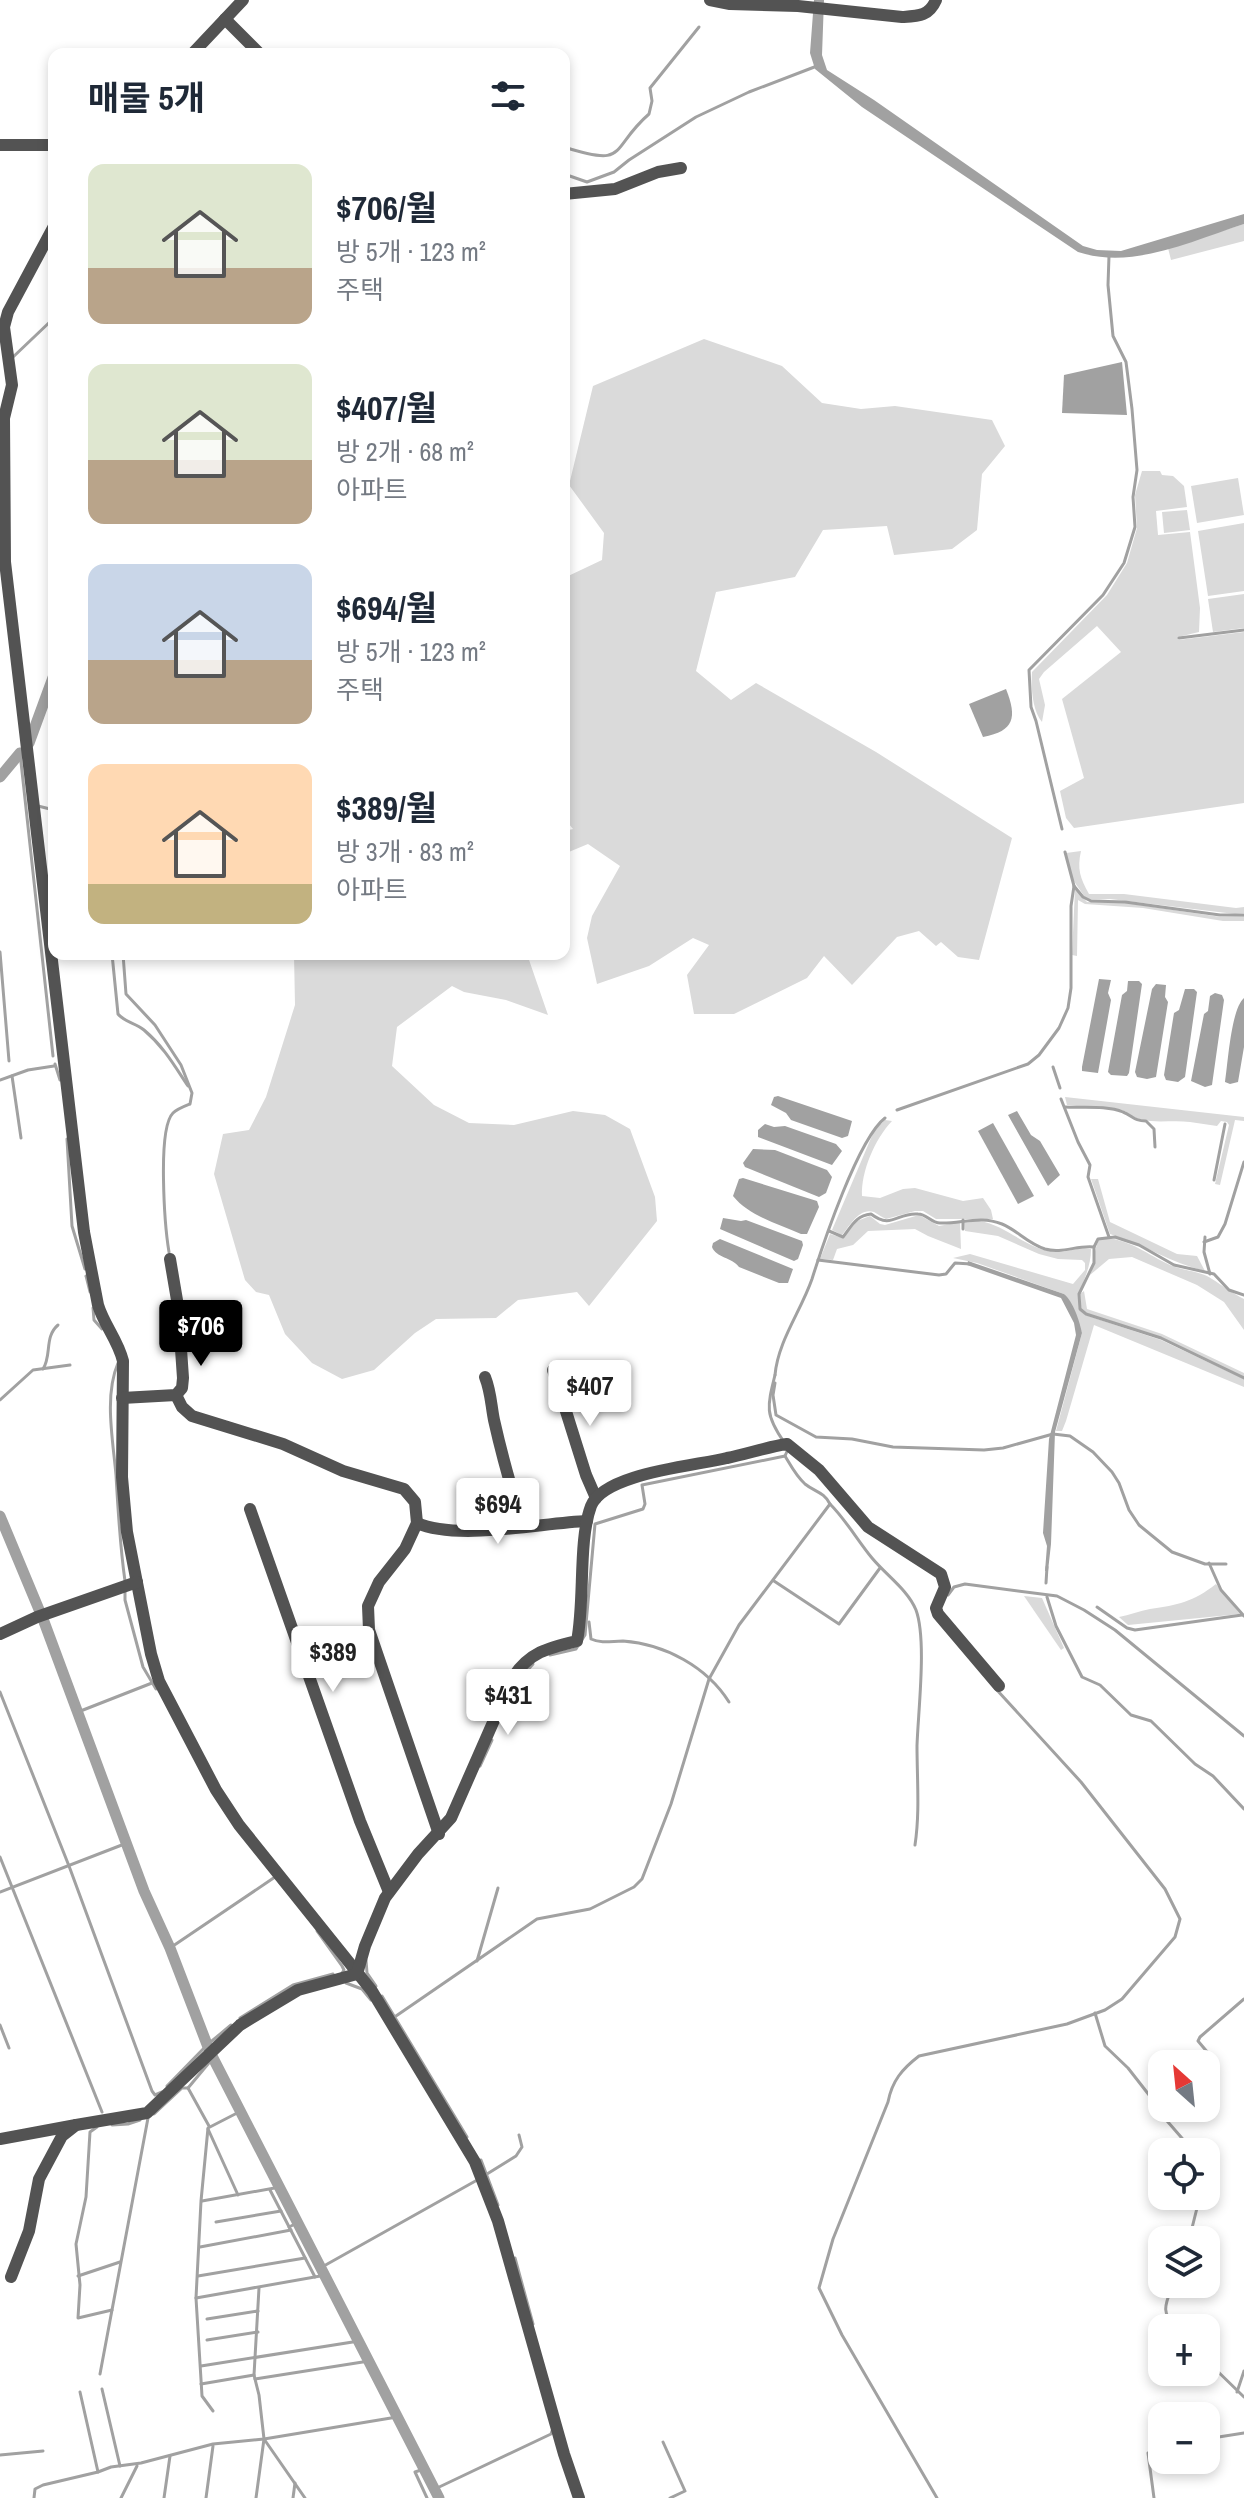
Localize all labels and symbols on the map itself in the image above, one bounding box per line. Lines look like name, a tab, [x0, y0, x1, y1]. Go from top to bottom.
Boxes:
pin: $706	[154, 1300, 248, 1368]
pin: $407	[543, 1360, 637, 1428]
pin: $694	[451, 1478, 545, 1546]
pin: $389	[286, 1626, 380, 1694]
pin: $431	[461, 1669, 555, 1737]
north arrow	[1148, 2050, 1220, 2122]

